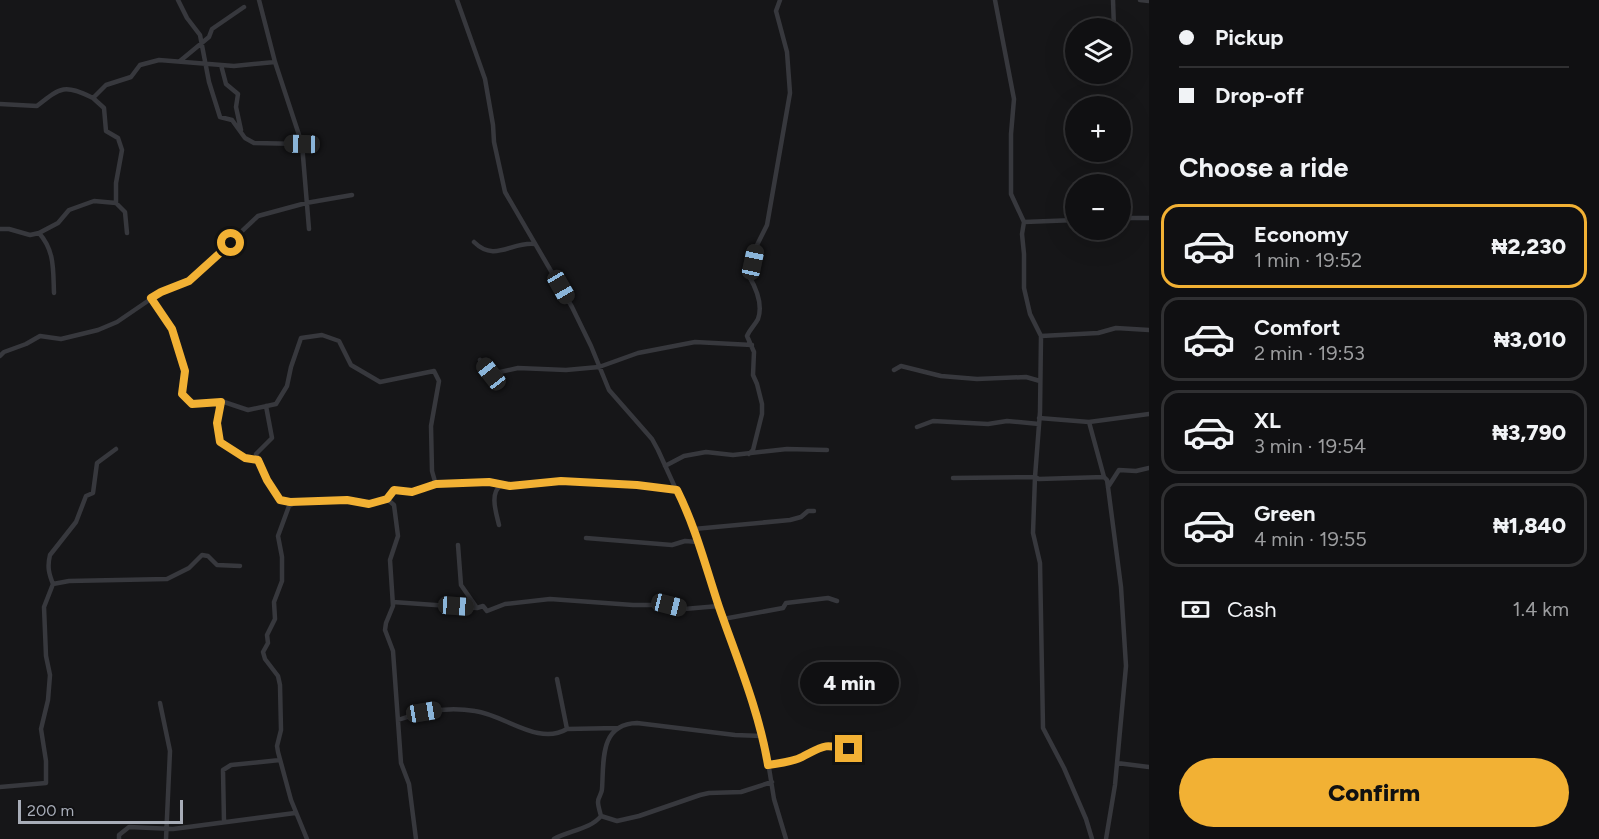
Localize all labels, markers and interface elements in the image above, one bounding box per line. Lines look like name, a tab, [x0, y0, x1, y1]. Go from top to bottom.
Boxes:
map controls	[1065, 18, 1131, 240]
button: layers	[1065, 18, 1131, 84]
text: Pickup	[1215, 24, 1284, 51]
text: Drop-off	[1215, 82, 1304, 109]
button: +	[1065, 96, 1131, 162]
car	[284, 135, 320, 153]
text: Choose a ride	[1179, 151, 1348, 184]
button: −	[1065, 174, 1131, 240]
icon: car	[1182, 219, 1236, 273]
text: Economy	[1254, 221, 1349, 248]
route start	[217, 229, 244, 256]
text: ₦2,230	[1492, 233, 1566, 260]
car	[740, 243, 766, 281]
text: 1 min · 19:52	[1254, 248, 1362, 272]
car	[544, 267, 578, 307]
icon: car	[1182, 312, 1236, 366]
text: Comfort	[1254, 314, 1340, 341]
text: ₦3,010	[1494, 326, 1566, 353]
text: 2 min · 19:53	[1254, 341, 1365, 365]
car	[473, 354, 509, 394]
icon: car	[1182, 405, 1236, 459]
text: XL	[1254, 407, 1281, 434]
text: ₦3,790	[1492, 419, 1566, 446]
text: 3 min · 19:54	[1254, 434, 1366, 458]
icon: car	[1182, 498, 1236, 552]
text: Green	[1254, 500, 1316, 527]
text: ₦1,840	[1493, 512, 1566, 539]
text: 4 min · 19:55	[1254, 527, 1367, 551]
car	[649, 592, 689, 618]
icon: cash	[1179, 593, 1212, 626]
car	[437, 596, 475, 616]
text: Cash	[1227, 596, 1277, 623]
text: 1.4 km	[1513, 597, 1569, 621]
callout: 4 min	[800, 662, 898, 704]
text: 4 min	[823, 671, 876, 695]
car	[405, 700, 443, 724]
route end	[835, 735, 862, 762]
button: Confirm	[1179, 758, 1569, 827]
scale bar	[18, 797, 183, 824]
text: 200 m	[27, 801, 74, 820]

